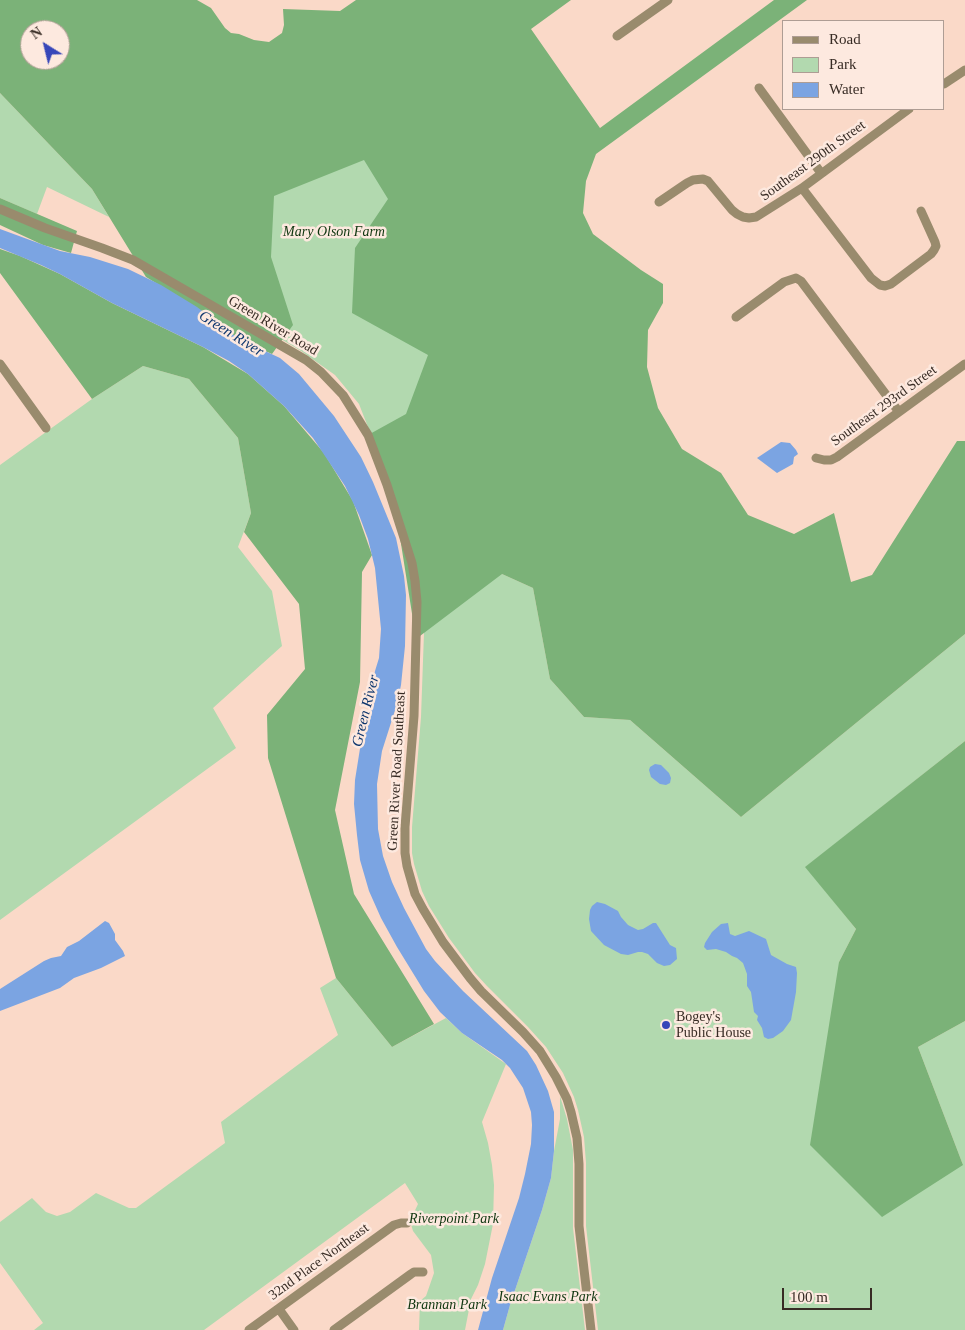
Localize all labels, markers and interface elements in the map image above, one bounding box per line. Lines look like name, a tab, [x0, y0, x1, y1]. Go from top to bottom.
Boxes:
north arrow	[20, 20, 70, 70]
legend	[782, 20, 945, 110]
text: N	[28, 24, 45, 42]
text: Road	[829, 31, 861, 47]
text: Park	[829, 56, 857, 72]
text: Water	[829, 81, 864, 97]
street label: Southeast 290th Street	[757, 117, 869, 205]
park label: Mary Olson Farm	[283, 224, 385, 240]
street label: Green River Road	[225, 293, 321, 359]
water label: Green River	[195, 307, 267, 361]
street label: Southeast 293rd Street	[828, 362, 940, 450]
water label: Green River	[348, 673, 384, 749]
street label: Green River Road Southeast	[384, 691, 410, 851]
place label: Bogey's Public House	[676, 1009, 751, 1042]
marker: Bogey's Public House	[660, 1019, 672, 1031]
park label: Riverpoint Park	[409, 1211, 499, 1227]
street label: 32nd Place Northeast	[266, 1220, 372, 1304]
scale bar	[785, 1278, 875, 1310]
park label: Isaac Evans Park	[499, 1289, 597, 1305]
text: 100 m	[790, 1289, 828, 1305]
park label: Brannan Park	[407, 1297, 487, 1313]

